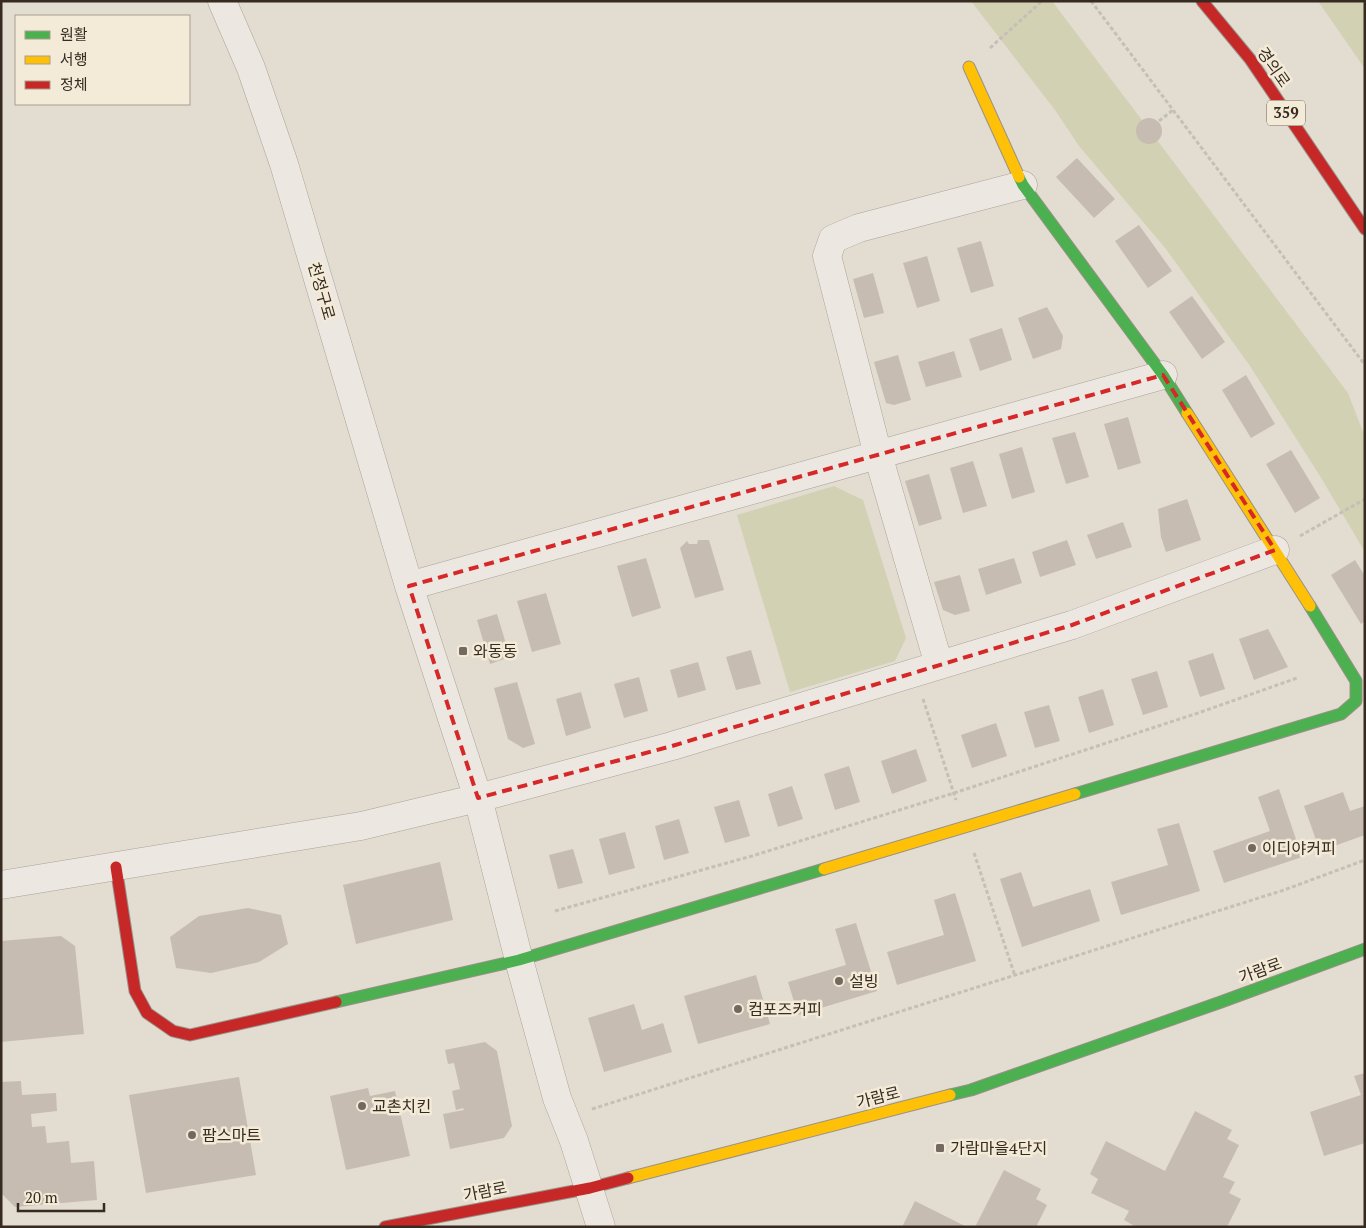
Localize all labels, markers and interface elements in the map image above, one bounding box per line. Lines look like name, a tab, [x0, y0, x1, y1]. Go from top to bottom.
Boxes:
legend	[15, 15, 190, 105]
text: 원활	[60, 24, 88, 44]
street label: 경의로	[1252, 43, 1296, 92]
text: 서행	[60, 49, 88, 69]
text: 정체	[60, 74, 88, 94]
road number: 359	[1267, 100, 1305, 126]
street label: 천정구로	[303, 260, 341, 323]
place label: 와동동	[473, 640, 517, 662]
marker: 와동동	[457, 645, 469, 657]
place label: 이디야커피	[1262, 837, 1336, 859]
marker: 이디야커피	[1246, 842, 1258, 854]
street label: 가람로	[1235, 952, 1285, 988]
place label: 설빙	[849, 970, 878, 992]
marker: 설빙	[833, 975, 845, 987]
place label: 컴포즈커피	[748, 998, 822, 1020]
marker: 컴포즈커피	[732, 1003, 744, 1015]
street label: 가람로	[854, 1081, 902, 1113]
place label: 교촌치킨	[372, 1095, 431, 1117]
marker: 교촌치킨	[356, 1100, 368, 1112]
place label: 팜스마트	[202, 1124, 261, 1146]
marker: 팜스마트	[186, 1129, 198, 1141]
place label: 가람마을4단지	[950, 1137, 1047, 1159]
marker: 가람마을4단지	[934, 1142, 946, 1154]
street label: 가람로	[461, 1176, 509, 1206]
scale bar	[18, 1180, 104, 1212]
text: 20 m	[25, 1187, 58, 1207]

